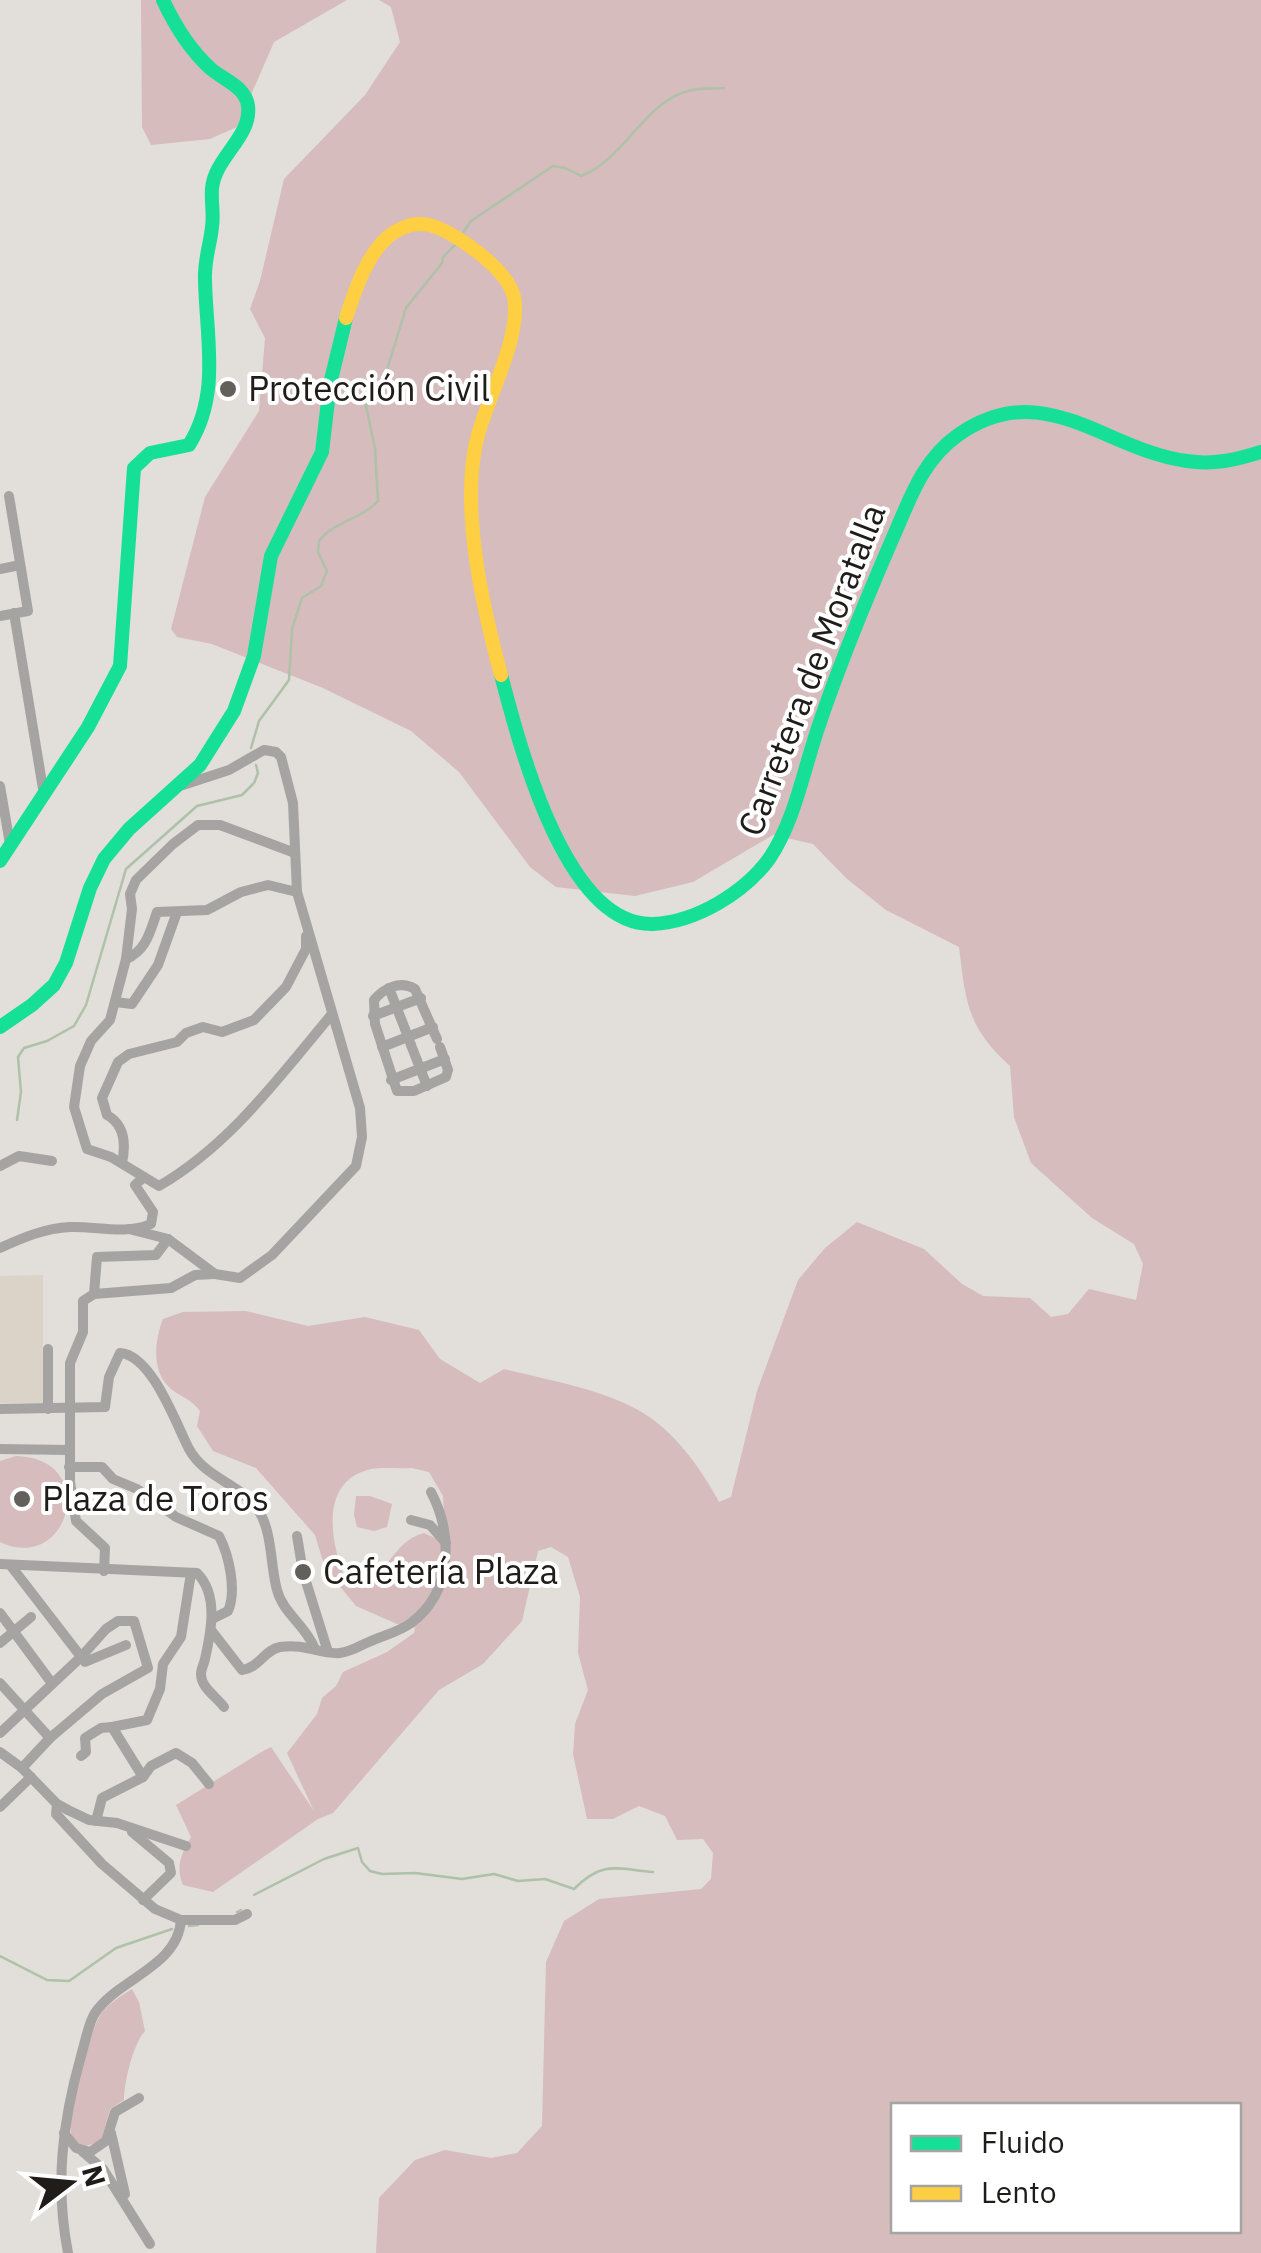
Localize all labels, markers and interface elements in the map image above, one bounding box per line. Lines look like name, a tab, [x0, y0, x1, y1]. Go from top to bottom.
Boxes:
place label: Protección Civil	[248, 365, 490, 411]
marker: Protección Civil	[217, 378, 239, 400]
street label: Carretera de Moratalla	[727, 497, 896, 842]
place label: Plaza de Toros	[42, 1475, 269, 1521]
marker: Plaza de Toros	[11, 1488, 33, 1510]
place label: Cafetería Plaza	[323, 1548, 558, 1594]
marker: Cafetería Plaza	[292, 1561, 314, 1583]
legend	[891, 2103, 1241, 2233]
text: Fluido	[981, 2122, 1065, 2161]
north arrow	[20, 2133, 120, 2233]
text: N	[74, 2161, 115, 2191]
text: Lento	[981, 2172, 1056, 2211]

